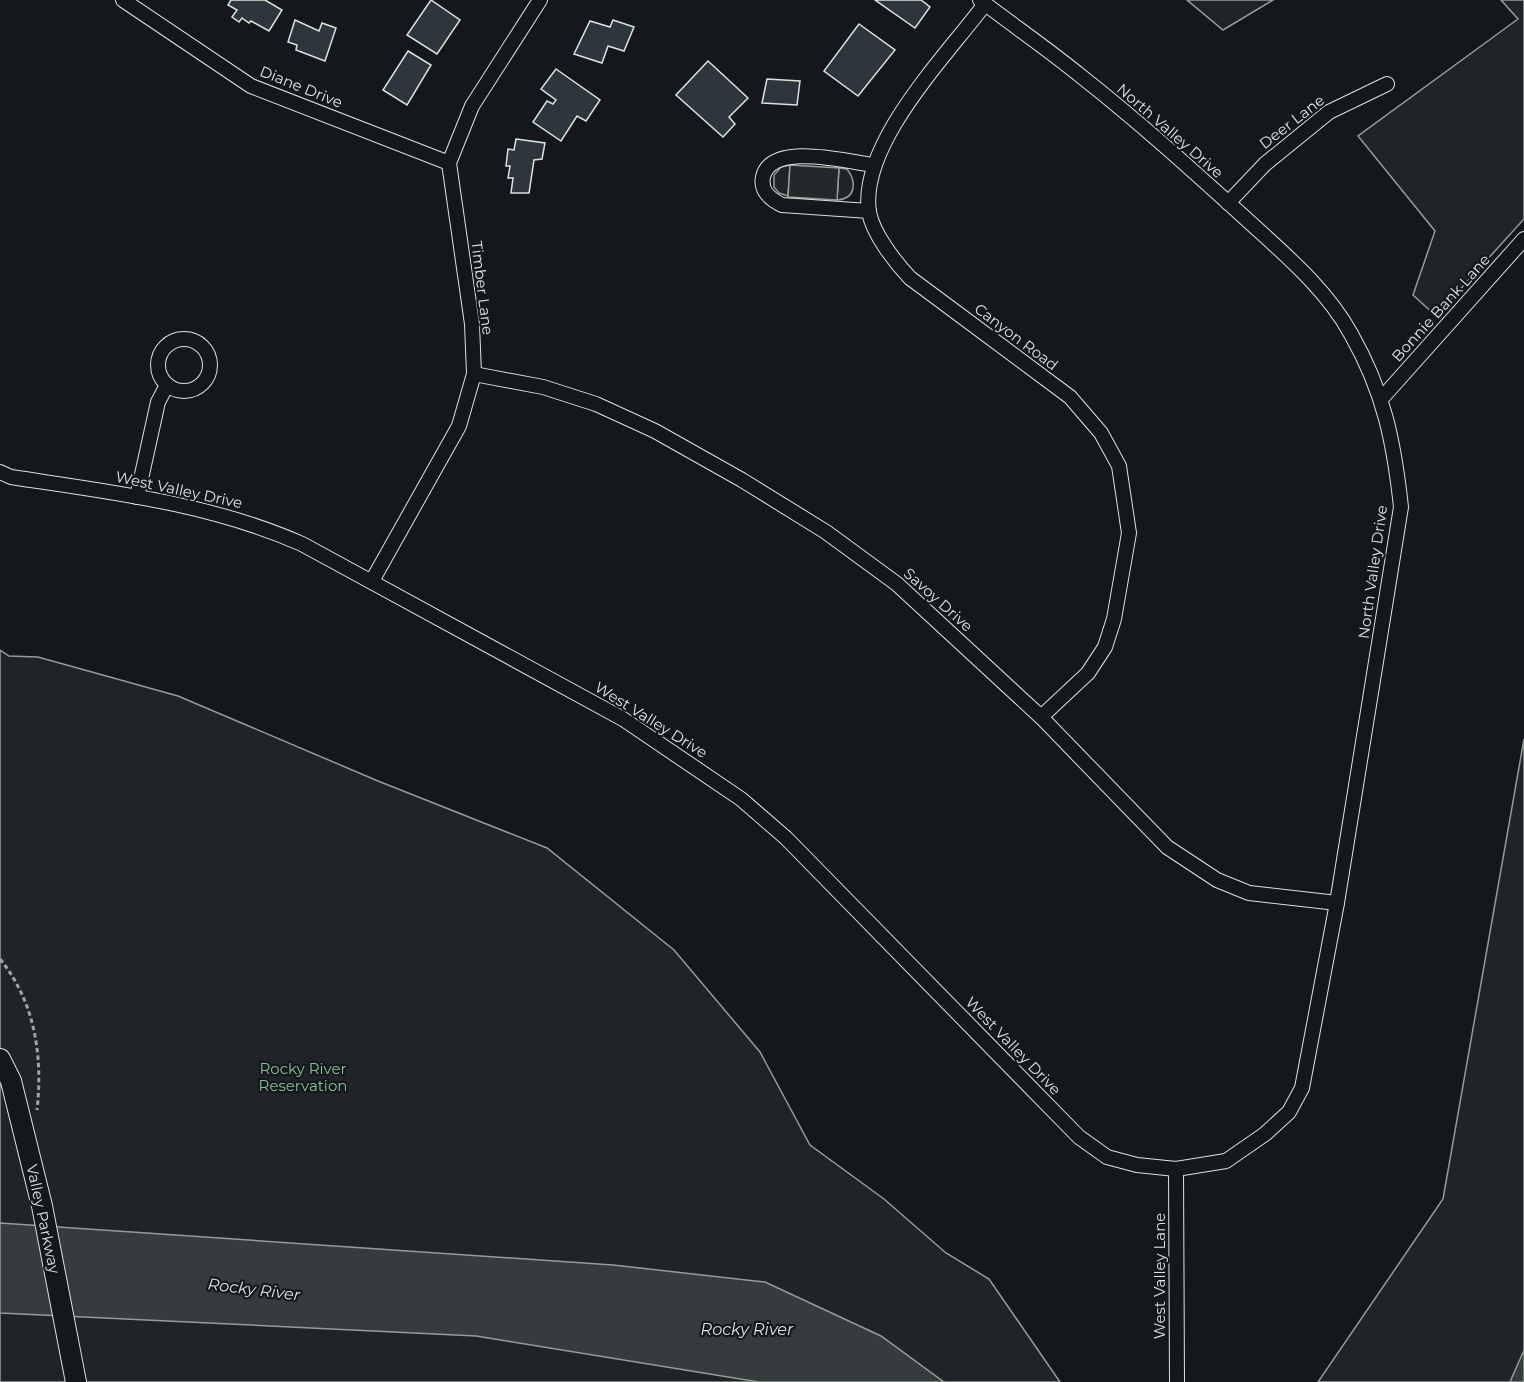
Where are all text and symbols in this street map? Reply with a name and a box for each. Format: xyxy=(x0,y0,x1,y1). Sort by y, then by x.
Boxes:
street label: Diane Drive xyxy=(257,61,345,112)
street label: North Valley Drive xyxy=(1113,79,1227,182)
street label: Deer Lane xyxy=(1255,90,1328,153)
street label: Timber Lane xyxy=(467,240,498,336)
street label: Bonnie Bank Lane xyxy=(1387,250,1494,365)
street label: Canyon Road xyxy=(971,299,1062,374)
street label: West Valley Drive xyxy=(114,467,244,512)
street label: North Valley Drive xyxy=(1354,504,1391,640)
street label: Savoy Drive xyxy=(900,564,977,636)
street label: West Valley Drive xyxy=(591,677,711,762)
street label: West Valley Drive xyxy=(962,993,1065,1099)
park label: Rocky River Reservation xyxy=(259,1059,347,1095)
street label: Valley Parkway xyxy=(23,1163,65,1276)
street label: West Valley Lane xyxy=(1150,1213,1169,1339)
water label: Rocky River xyxy=(207,1274,302,1305)
water label: Rocky River xyxy=(701,1320,794,1339)

